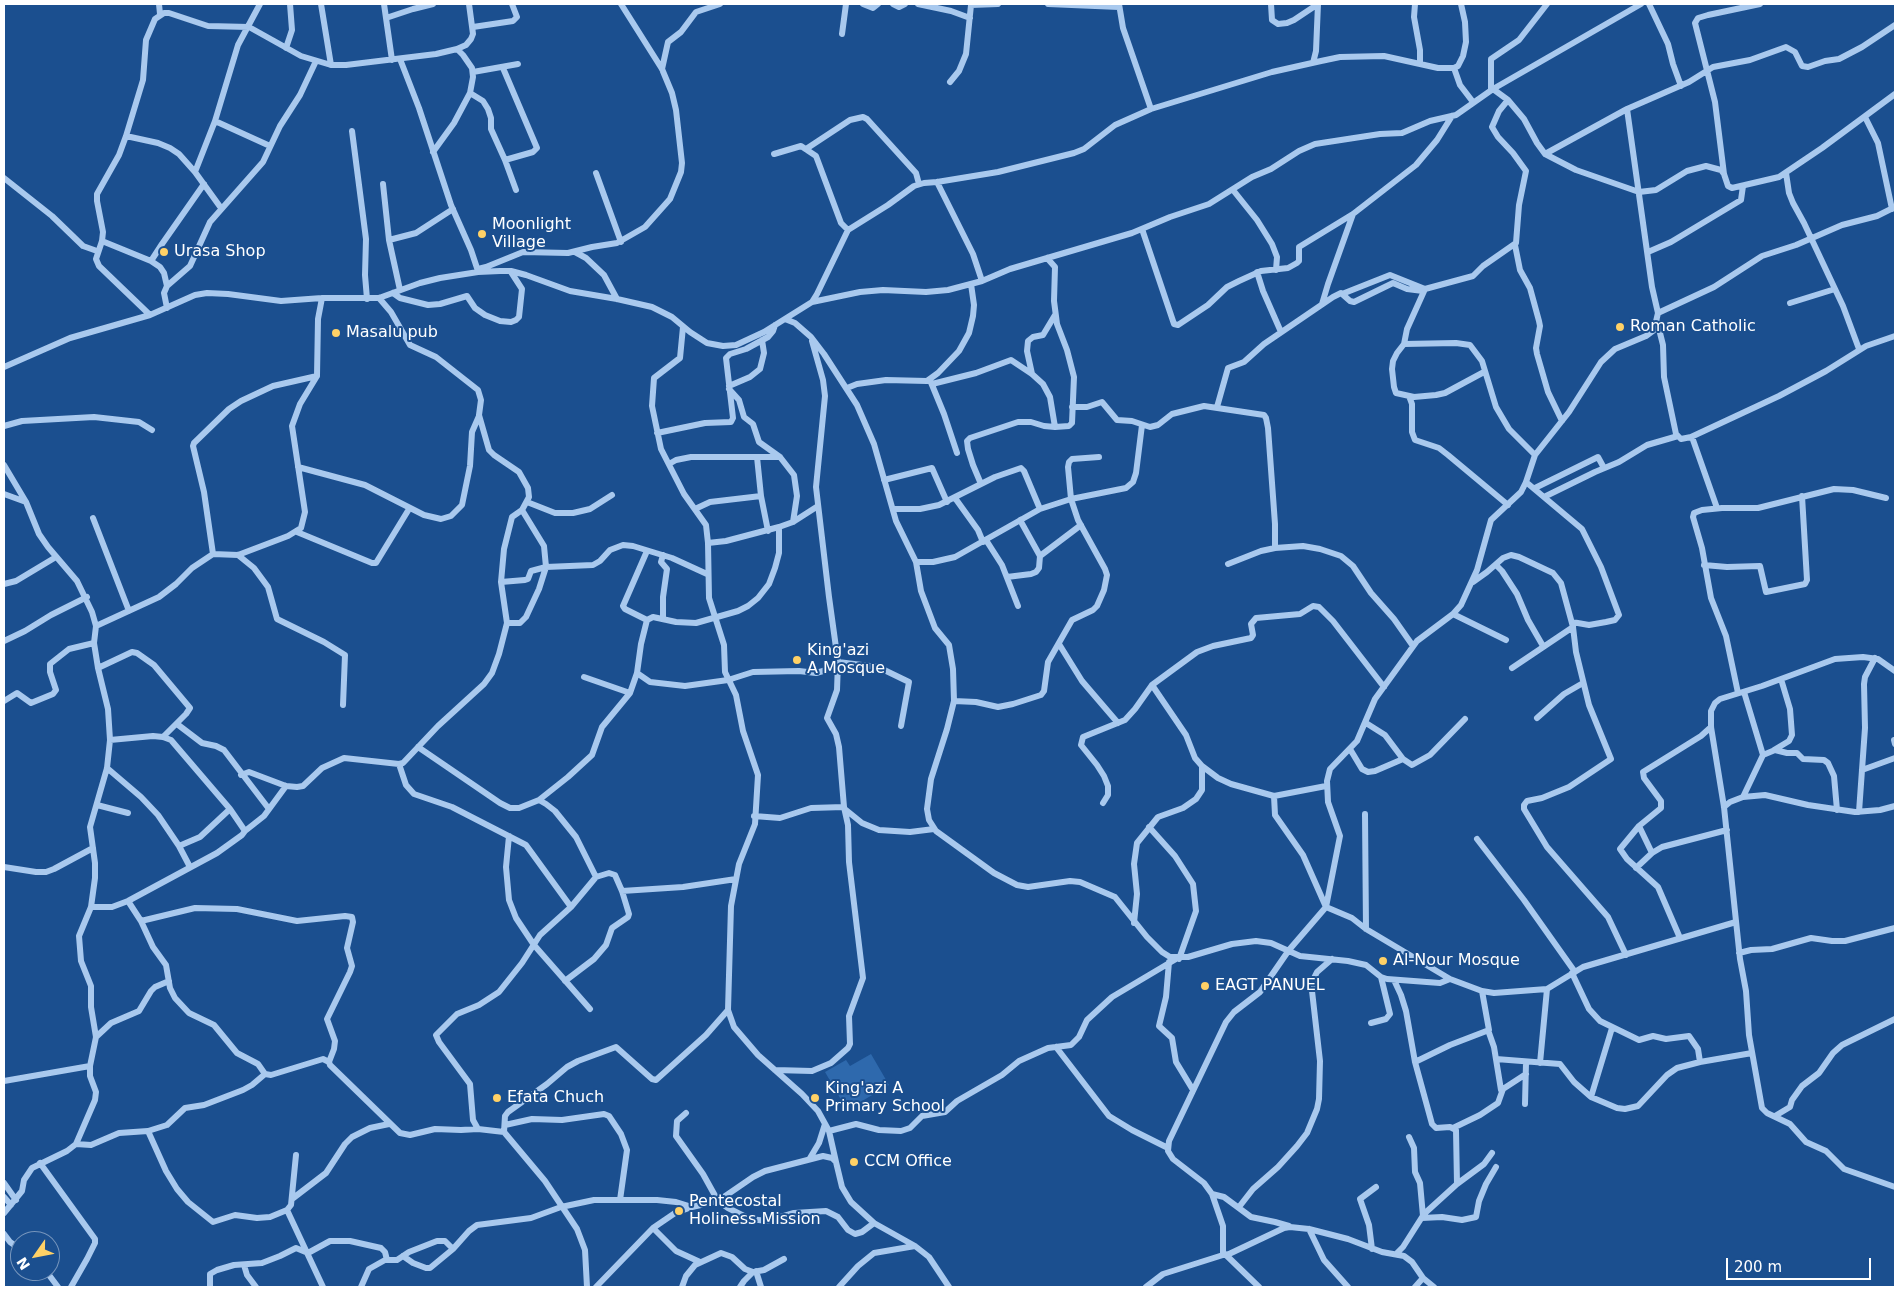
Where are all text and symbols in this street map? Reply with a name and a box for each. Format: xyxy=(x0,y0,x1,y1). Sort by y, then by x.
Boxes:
place label: Moonlight Village xyxy=(492,215,571,253)
marker: Moonlight Village xyxy=(476,228,488,240)
place label: Urasa Shop xyxy=(174,242,266,262)
marker: Urasa Shop xyxy=(158,246,170,258)
place label: Roman Catholic xyxy=(1630,317,1756,337)
marker: Roman Catholic xyxy=(1614,321,1626,333)
place label: Masalu pub xyxy=(346,323,438,343)
marker: Masalu pub xyxy=(330,327,342,339)
place label: King'azi A Mosque xyxy=(807,641,885,679)
marker: King'azi A Mosque xyxy=(791,654,803,666)
place label: Al-Nour Mosque xyxy=(1393,951,1520,971)
marker: Al-Nour Mosque xyxy=(1377,955,1389,967)
place label: EAGT PANUEL xyxy=(1215,976,1325,996)
marker: EAGT PANUEL xyxy=(1199,980,1211,992)
place label: King'azi A Primary School xyxy=(825,1079,945,1117)
place label: Efata Chuch xyxy=(507,1088,604,1108)
marker: Efata Chuch xyxy=(491,1092,503,1104)
marker: King'azi A Primary School xyxy=(809,1092,821,1104)
place label: CCM Office xyxy=(864,1152,952,1172)
marker: CCM Office xyxy=(848,1156,860,1168)
place label: Pentecostal Holiness Mission xyxy=(689,1192,821,1230)
marker: Pentecostal Holiness Mission xyxy=(673,1205,685,1217)
north arrow xyxy=(10,1231,60,1281)
scale bar xyxy=(1729,1248,1874,1280)
text: N xyxy=(13,1254,33,1273)
text: 200 m xyxy=(1734,1258,1782,1276)

